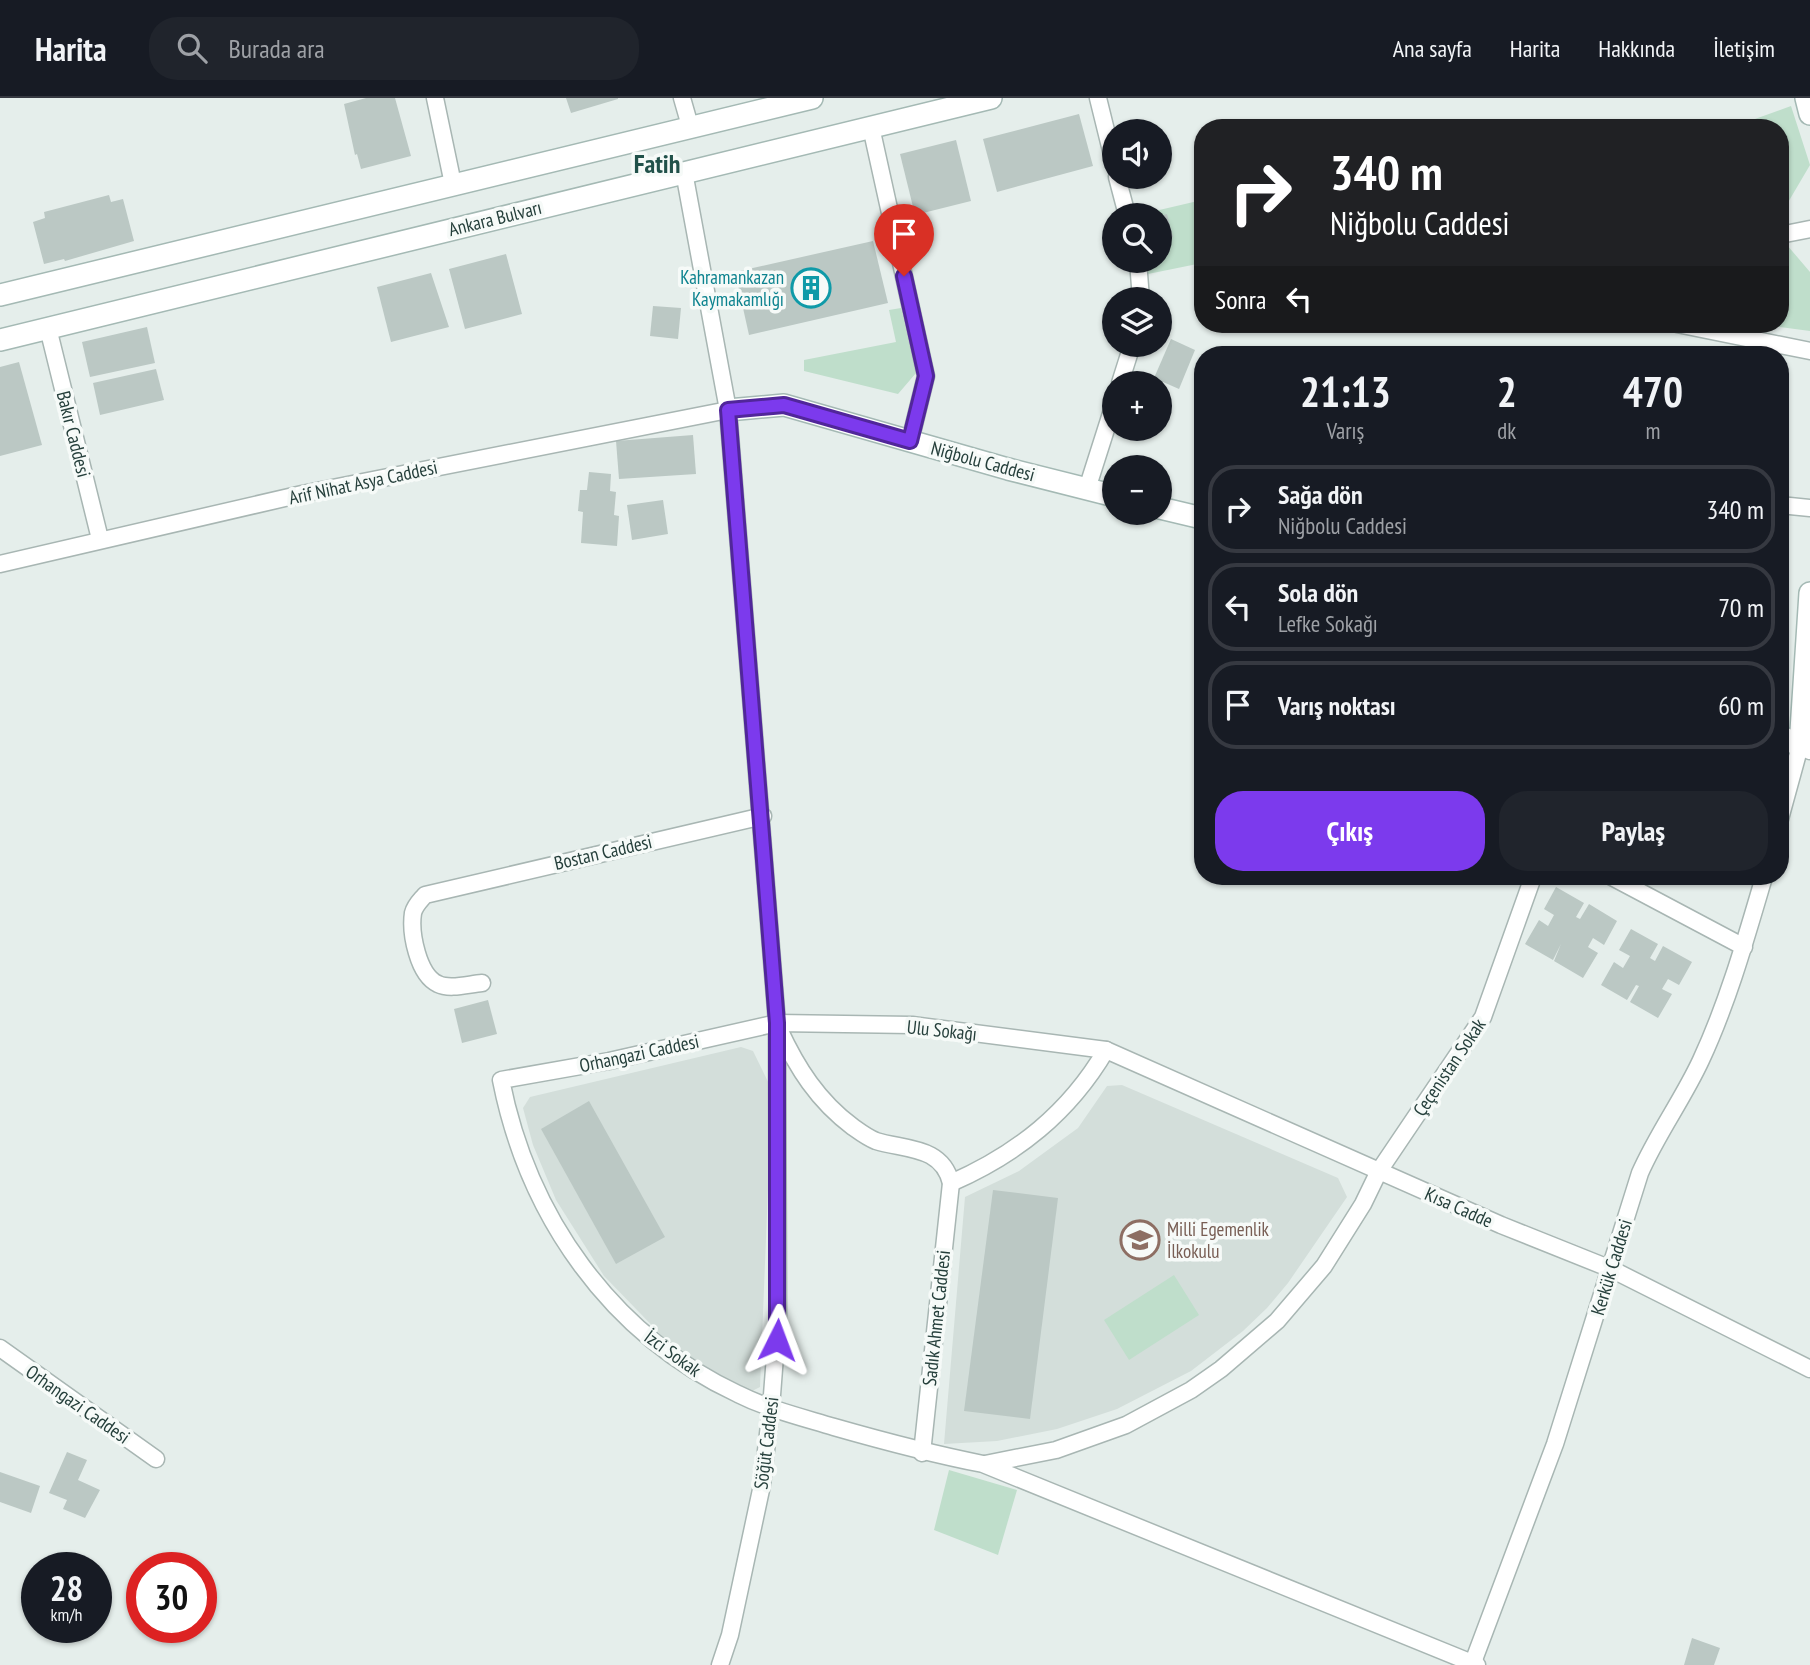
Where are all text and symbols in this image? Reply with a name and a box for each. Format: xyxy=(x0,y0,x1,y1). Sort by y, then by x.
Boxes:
search box xyxy=(149,17,639,80)
text: Harita xyxy=(35,27,107,70)
icon: search xyxy=(173,29,211,67)
text: Burada ara xyxy=(229,32,325,65)
text: Ana sayfa xyxy=(1393,33,1472,64)
text: Harita xyxy=(1510,33,1560,64)
text: Hakkında xyxy=(1598,33,1675,64)
text: İletişim xyxy=(1713,33,1775,64)
map controls xyxy=(1102,119,1172,525)
button: sound xyxy=(1102,119,1172,189)
text: 340 m xyxy=(1330,140,1443,204)
district label: Fatih xyxy=(634,147,680,180)
icon: right xyxy=(1215,147,1306,238)
street label: Ankara Bulvarı xyxy=(446,195,544,241)
text: Niğbolu Caddesi xyxy=(1330,202,1510,244)
button: search xyxy=(1102,203,1172,273)
pin xyxy=(874,204,934,276)
icon: arrive xyxy=(885,215,923,253)
place label: Kahramankazan Kaymakamlığı xyxy=(680,265,784,311)
building icon: Kahramankazan Kaymakamlığı xyxy=(790,267,832,309)
icon: left xyxy=(1280,280,1318,318)
text: Sonra xyxy=(1215,283,1266,316)
button: layers xyxy=(1102,287,1172,357)
text: 21:13 xyxy=(1300,364,1391,419)
text: 2 xyxy=(1497,364,1517,419)
text: 470 xyxy=(1623,364,1683,419)
button: + xyxy=(1102,371,1172,441)
street label: Bakır Caddesi xyxy=(52,388,96,480)
text: Varış xyxy=(1326,416,1364,445)
text: dk xyxy=(1497,416,1516,445)
text: m xyxy=(1645,416,1660,445)
street label: Niğbolu Caddesi xyxy=(928,436,1038,486)
street label: Arif Nihat Asya Caddesi xyxy=(286,455,440,509)
button: − xyxy=(1102,455,1172,525)
text: Sağa dön xyxy=(1278,478,1363,511)
icon: right xyxy=(1219,490,1257,528)
text: 340 m xyxy=(1706,493,1764,526)
text: Niğbolu Caddesi xyxy=(1278,511,1407,540)
text: Sola dön xyxy=(1278,576,1358,609)
icon: left xyxy=(1219,588,1257,626)
text: 70 m xyxy=(1718,591,1764,624)
text: Lefke Sokağı xyxy=(1278,609,1378,638)
icon: arrive xyxy=(1219,686,1257,724)
text: Varış noktası xyxy=(1278,689,1396,722)
text: 60 m xyxy=(1718,689,1764,722)
button: Çıkış xyxy=(1215,791,1485,871)
button: Paylaş xyxy=(1499,791,1768,871)
street label: Bostan Caddesi xyxy=(552,829,654,875)
street label: Çeçenistan Sokak xyxy=(1407,1013,1491,1121)
street label: Ulu Sokağı xyxy=(906,1014,978,1046)
street label: Orhangazi Caddesi xyxy=(577,1029,701,1077)
street label: Kısa Cadde xyxy=(1421,1181,1497,1233)
street label: Kerkük Caddesi xyxy=(1585,1216,1637,1318)
place label: Milli Egemenlik İlkokulu xyxy=(1167,1217,1270,1263)
school or university icon: Milli Egemenlik İlkokulu xyxy=(1119,1219,1161,1261)
street label: Sadık Ahmet Caddesi xyxy=(917,1249,955,1387)
position arrow xyxy=(740,1303,814,1377)
street label: İzci Sokak xyxy=(640,1324,707,1382)
street label: Orhangazi Caddesi xyxy=(21,1359,135,1449)
street label: Söğüt Caddesi xyxy=(748,1395,784,1491)
speed limit sign: 30 xyxy=(126,1552,217,1643)
text: 28 xyxy=(50,1565,83,1611)
text: km/h xyxy=(51,1603,82,1626)

